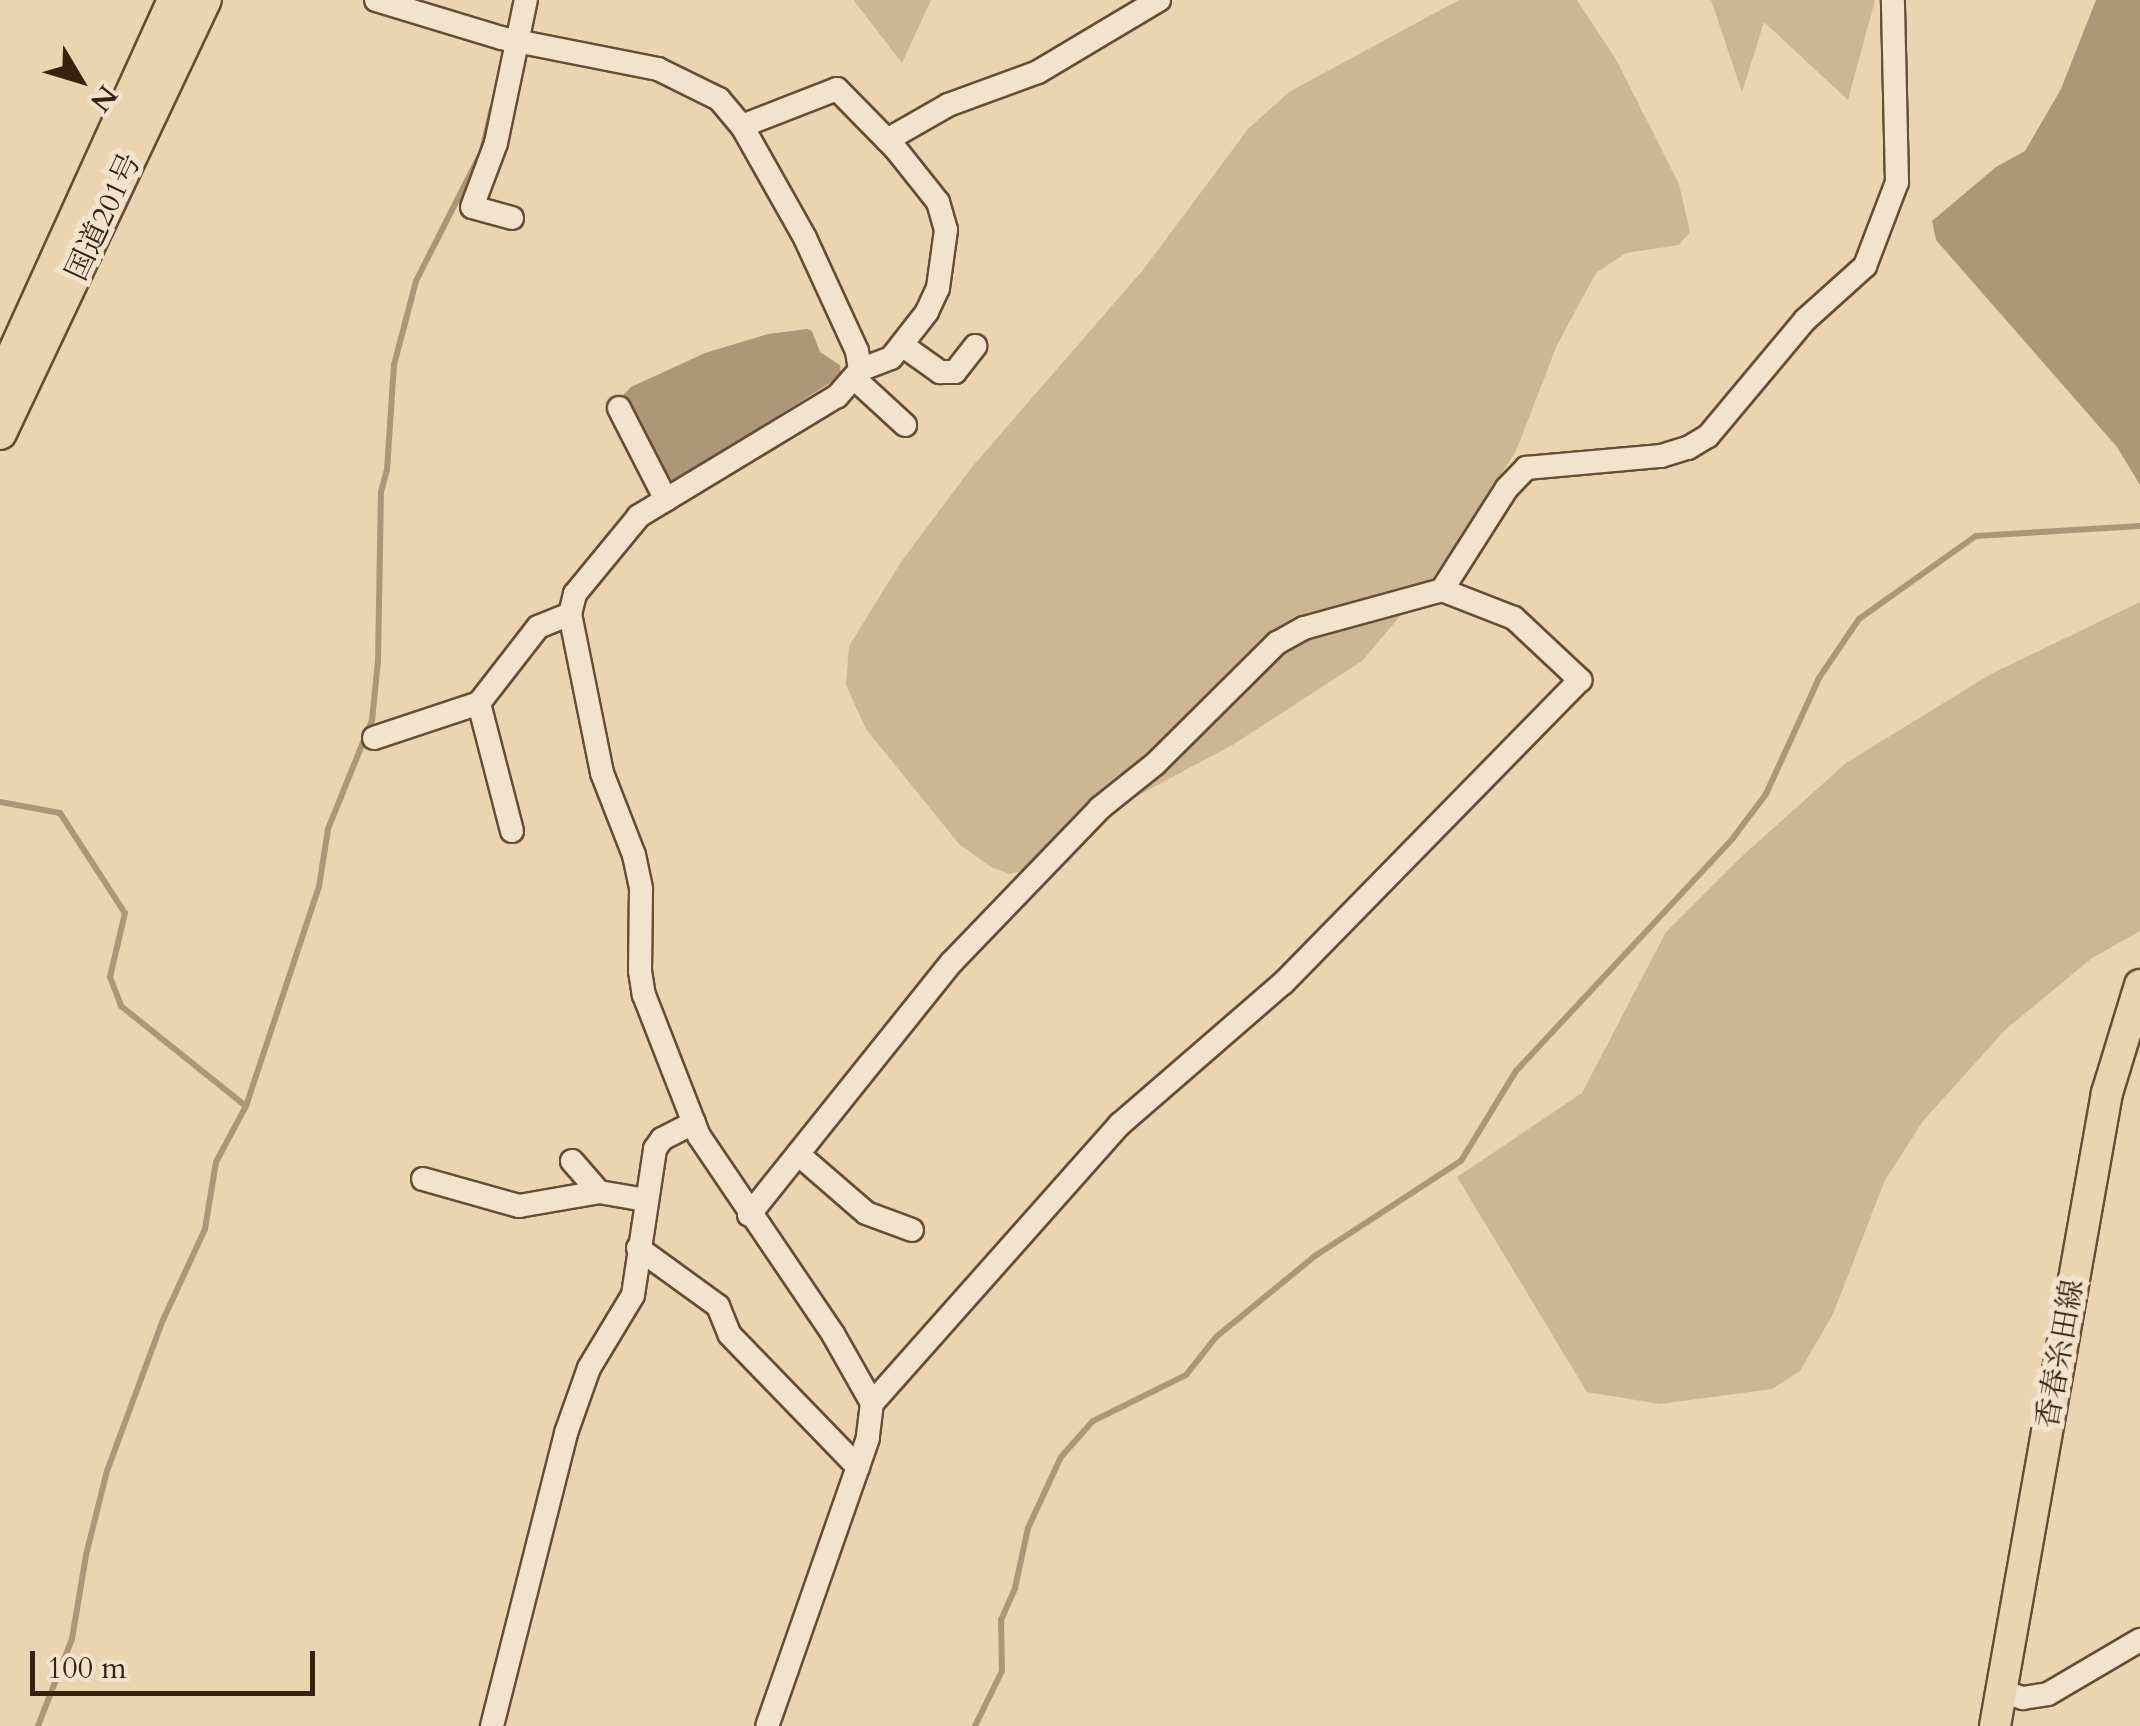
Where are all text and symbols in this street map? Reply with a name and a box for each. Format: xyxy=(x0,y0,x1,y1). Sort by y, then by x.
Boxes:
north arrow xyxy=(30,30,130,130)
text: N xyxy=(81,77,126,120)
street label: 国道201号 xyxy=(59,148,149,286)
street label: 香春糸田線 xyxy=(2030,1277,2092,1431)
scale bar xyxy=(35,1631,320,1693)
text: 100 m xyxy=(47,1648,127,1689)

